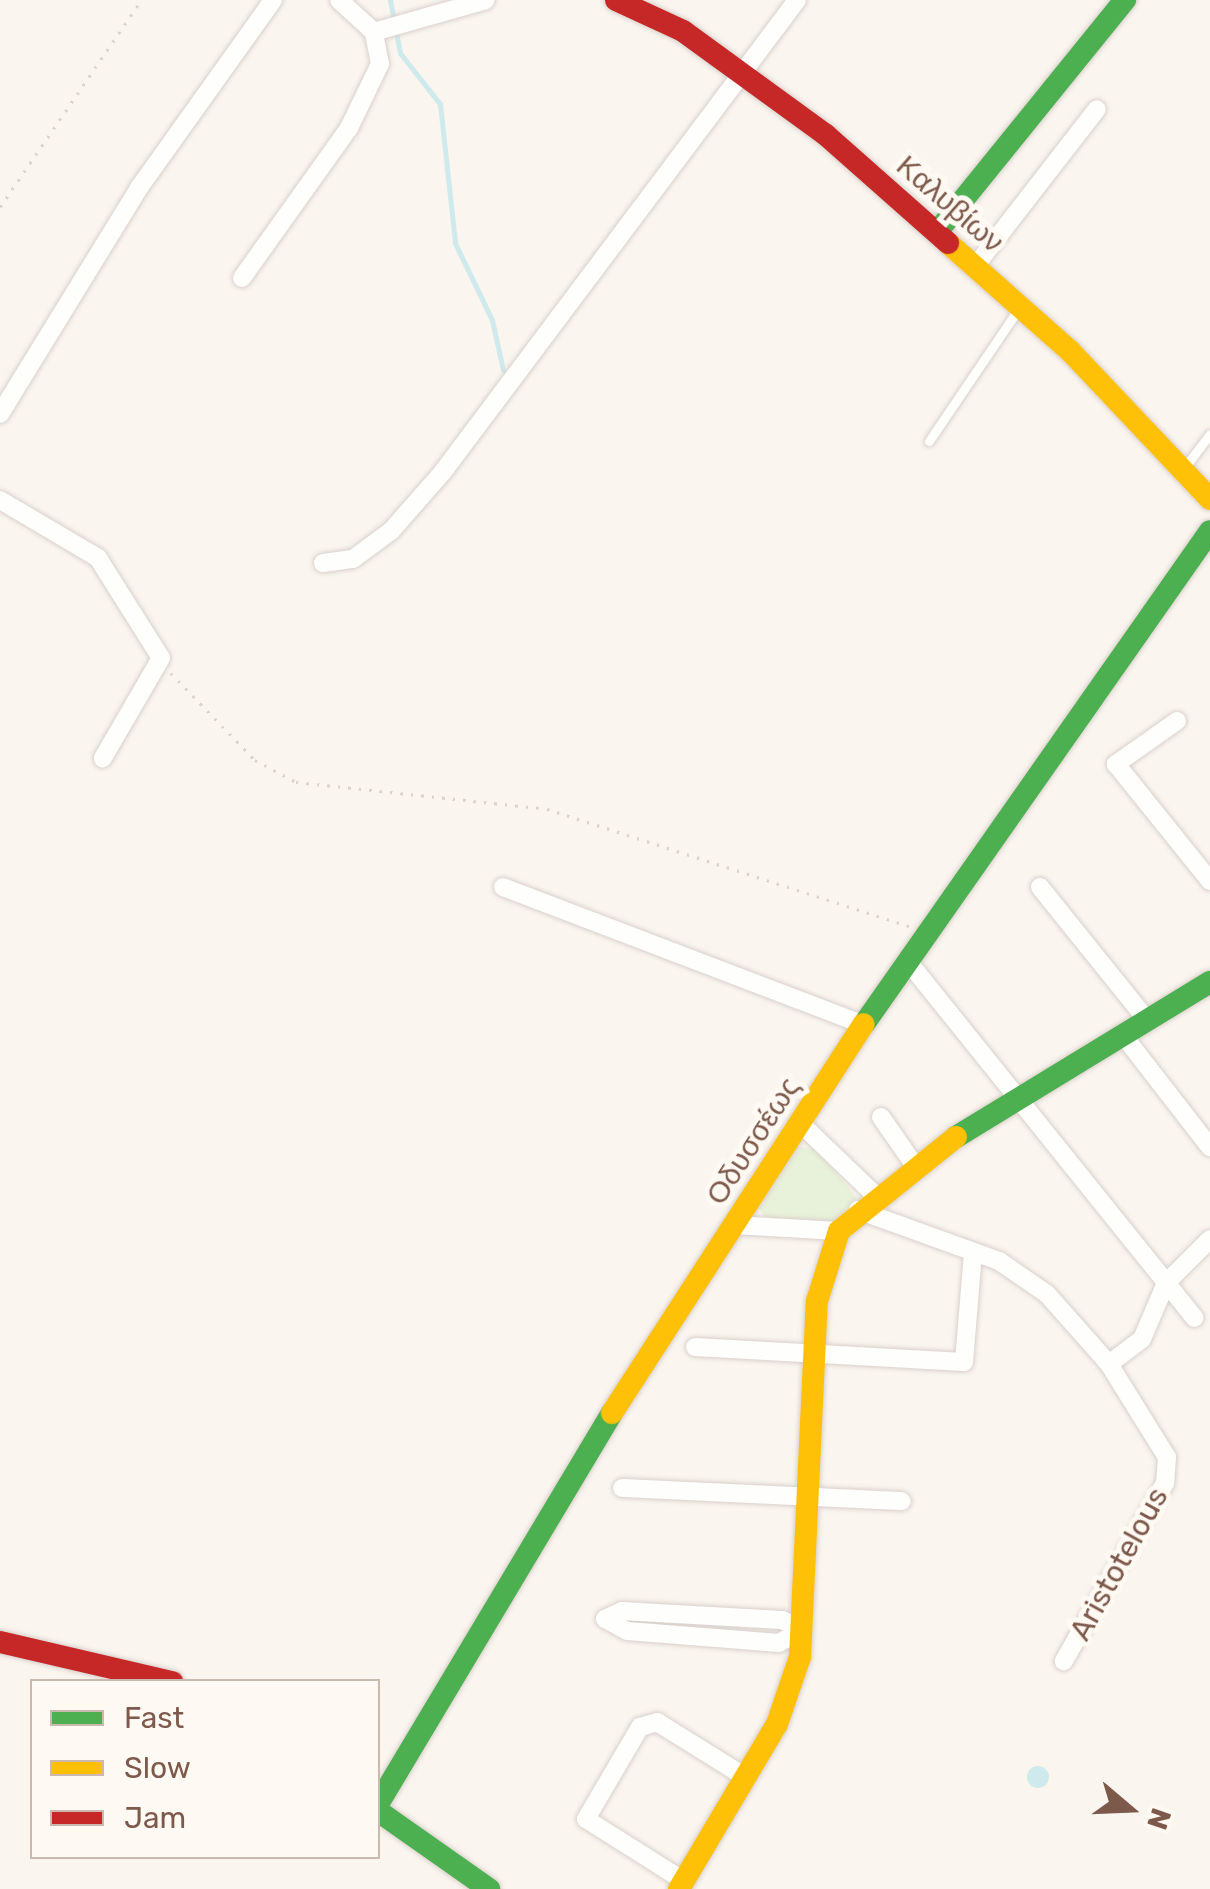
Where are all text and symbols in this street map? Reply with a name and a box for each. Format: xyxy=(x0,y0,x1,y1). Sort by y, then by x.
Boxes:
street label: Καλυβίων xyxy=(889,148,1011,260)
street label: Οδυσσέως xyxy=(698,1071,808,1211)
street label: Aristotelous xyxy=(1062,1481,1176,1647)
legend xyxy=(30,1679,380,1859)
text: Fast xyxy=(124,1700,184,1736)
text: Slow xyxy=(124,1750,191,1786)
north arrow xyxy=(1080,1759,1180,1859)
text: Jam xyxy=(124,1800,186,1836)
text: N xyxy=(1140,1804,1178,1834)

